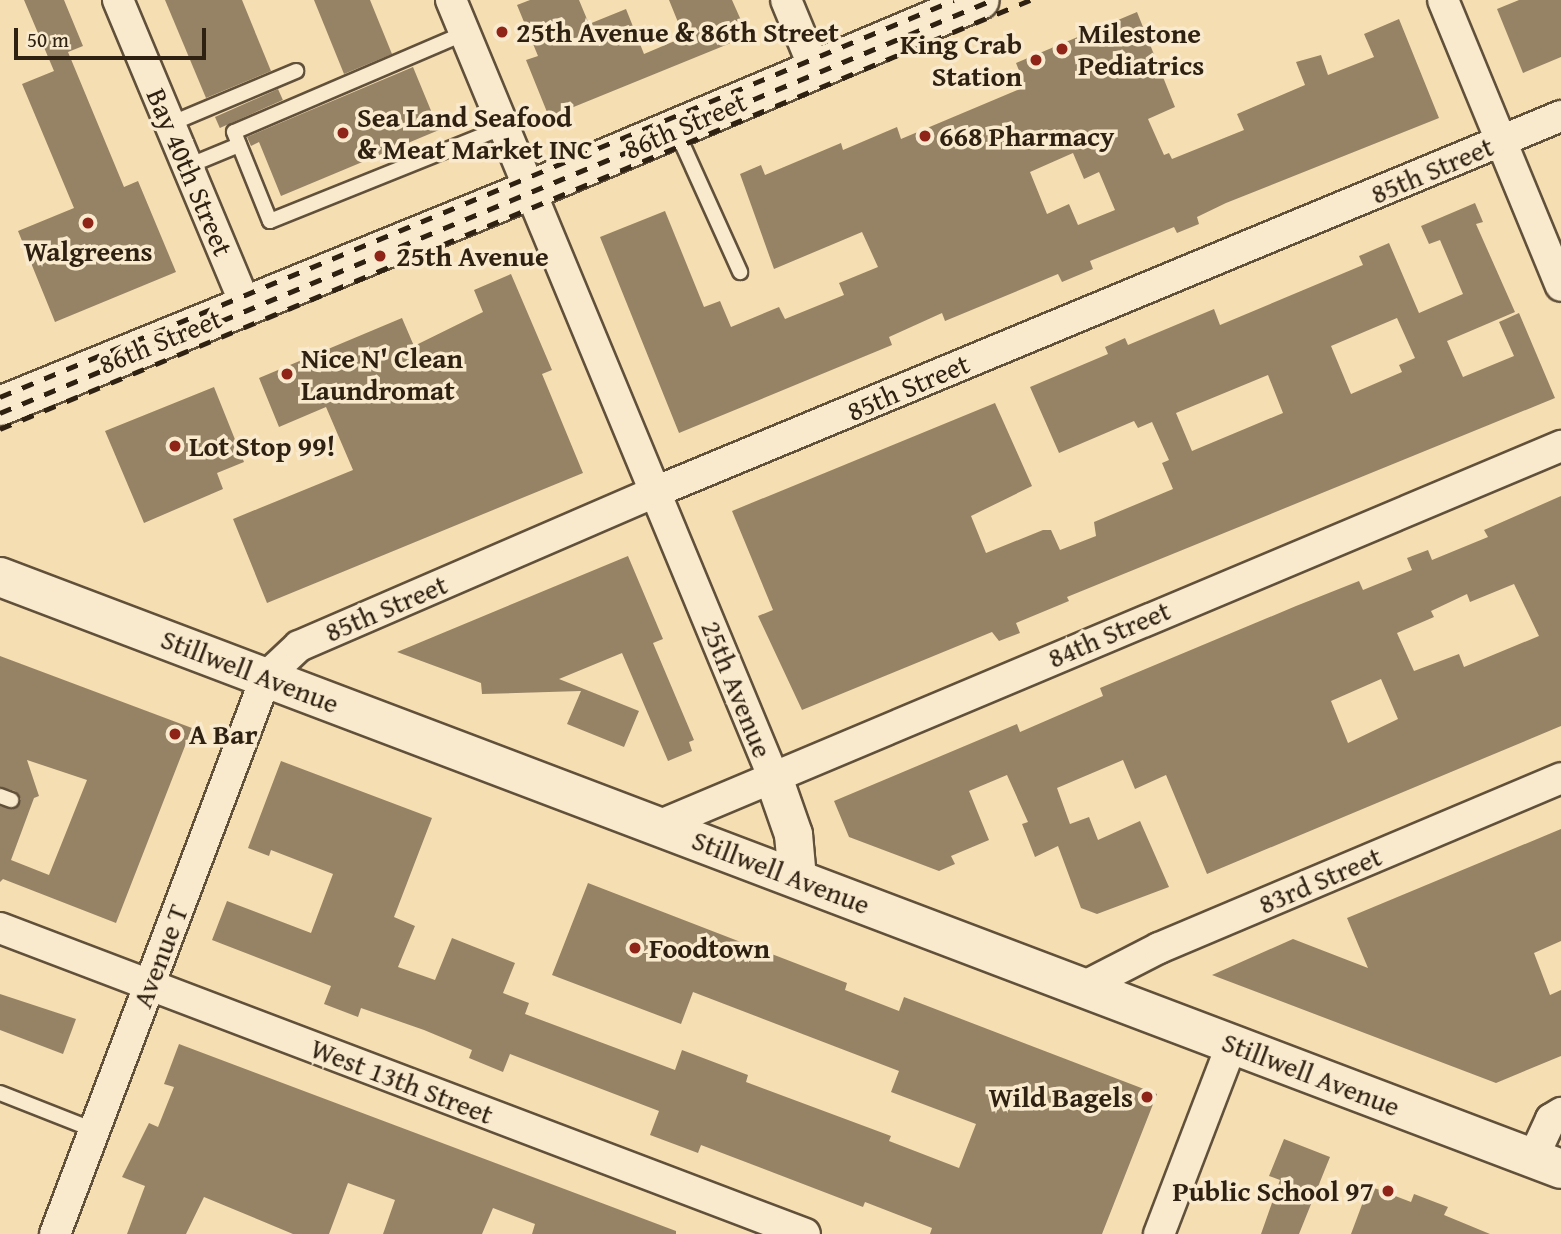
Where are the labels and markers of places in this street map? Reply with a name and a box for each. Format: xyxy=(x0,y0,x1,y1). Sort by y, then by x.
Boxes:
place label: 25th Avenue & 86th Street xyxy=(516,15,839,49)
place label: Milestone Pediatrics xyxy=(1078,16,1204,82)
marker: 25th Avenue & 86th Street xyxy=(494,24,510,40)
place label: King Crab Station xyxy=(900,27,1022,93)
marker: Milestone Pediatrics xyxy=(1052,39,1072,59)
marker: King Crab Station xyxy=(1028,52,1044,68)
place label: Sea Land Seafood & Meat Market INC xyxy=(357,100,593,166)
place label: 668 Pharmacy xyxy=(939,119,1114,153)
marker: Sea Land Seafood & Meat Market INC xyxy=(335,125,351,141)
marker: 668 Pharmacy xyxy=(917,128,933,144)
marker: Walgreens xyxy=(80,215,96,231)
place label: Walgreens xyxy=(23,234,153,268)
place label: 25th Avenue xyxy=(396,239,549,273)
marker: 25th Avenue xyxy=(370,246,390,266)
place label: Nice N' Clean Laundromat xyxy=(301,341,463,407)
marker: Nice N' Clean Laundromat xyxy=(279,366,295,382)
place label: Lot Stop 99! xyxy=(189,429,336,463)
marker: Lot Stop 99! xyxy=(167,438,183,454)
place label: A Bar xyxy=(189,717,258,751)
marker: A Bar xyxy=(167,726,183,742)
place label: Foodtown xyxy=(649,931,770,965)
marker: Foodtown xyxy=(627,940,643,956)
place label: Wild Bagels xyxy=(989,1080,1133,1114)
marker: Wild Bagels xyxy=(1139,1089,1155,1105)
place label: Public School 97 xyxy=(1172,1174,1374,1208)
marker: Public School 97 xyxy=(1380,1183,1396,1199)

